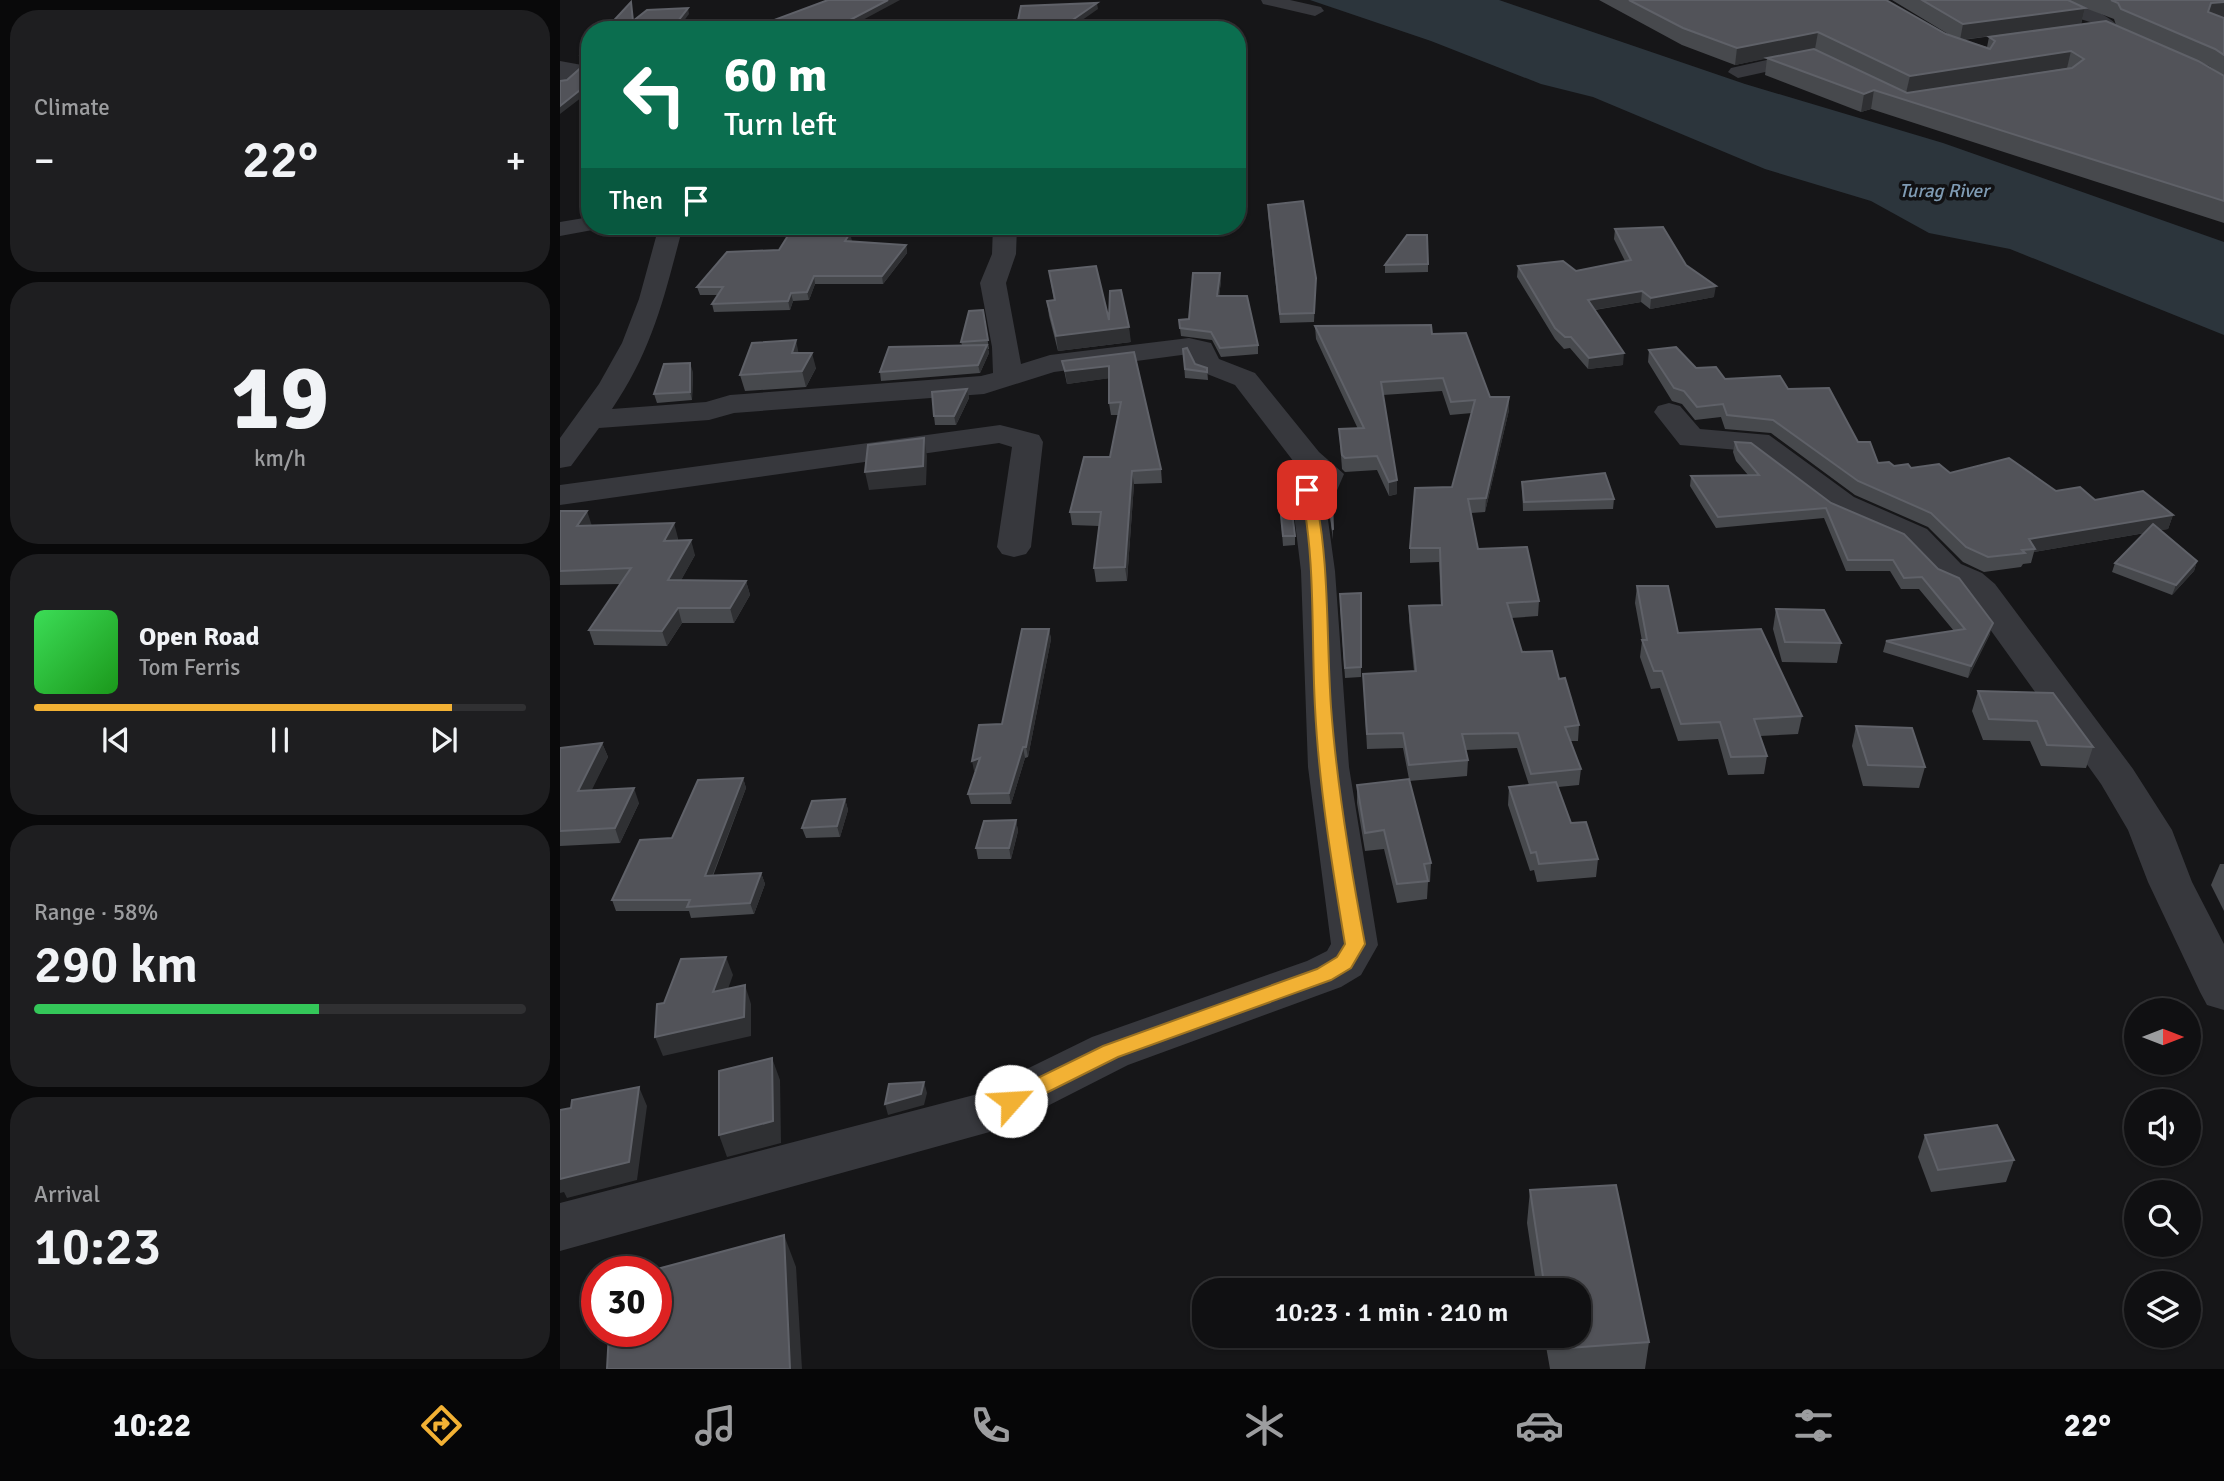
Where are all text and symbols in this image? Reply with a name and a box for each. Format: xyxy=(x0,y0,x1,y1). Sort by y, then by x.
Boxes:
text: 60 m xyxy=(724,45,827,105)
icon: left xyxy=(609,49,700,140)
text: Climate xyxy=(34,93,110,122)
text: Turn left xyxy=(724,105,837,144)
text: 22° xyxy=(242,128,318,192)
text: − xyxy=(34,137,55,184)
text: + xyxy=(505,137,526,184)
water label: Turag River xyxy=(1899,179,1992,203)
icon: arrive xyxy=(677,182,715,220)
text: Then xyxy=(609,185,663,217)
text: 19 xyxy=(231,342,329,455)
text: km/h xyxy=(254,444,306,473)
pin xyxy=(1277,460,1337,520)
icon: arrive xyxy=(1288,471,1326,509)
text: Open Road xyxy=(139,621,260,653)
text: Tom Ferris xyxy=(139,653,240,682)
icon: previous xyxy=(97,721,135,759)
icon: pause xyxy=(261,721,299,759)
icon: next xyxy=(425,721,463,759)
text: Range · 58% xyxy=(34,898,158,927)
text: 290 km xyxy=(34,933,198,997)
north arrow xyxy=(2124,998,2202,1074)
map controls xyxy=(2124,998,2201,1348)
position arrow xyxy=(974,1064,1048,1138)
button: sound xyxy=(2124,1089,2201,1166)
text: Arrival xyxy=(34,1180,100,1209)
button: search xyxy=(2124,1180,2201,1257)
text: 10:23 xyxy=(34,1215,161,1279)
speed limit sign: 30 xyxy=(581,1256,672,1347)
button: layers xyxy=(2124,1271,2201,1348)
text: 10:23 · 1 min · 210 m xyxy=(1275,1297,1508,1329)
icon: directions xyxy=(417,1401,466,1450)
icon: music xyxy=(691,1401,740,1450)
icon: phone xyxy=(966,1401,1015,1450)
icon: climate xyxy=(1240,1401,1289,1450)
icon: car xyxy=(1515,1401,1564,1450)
icon: filters xyxy=(1789,1401,1838,1450)
text: 10:22 xyxy=(113,1406,191,1445)
text: 22° xyxy=(2064,1406,2111,1445)

